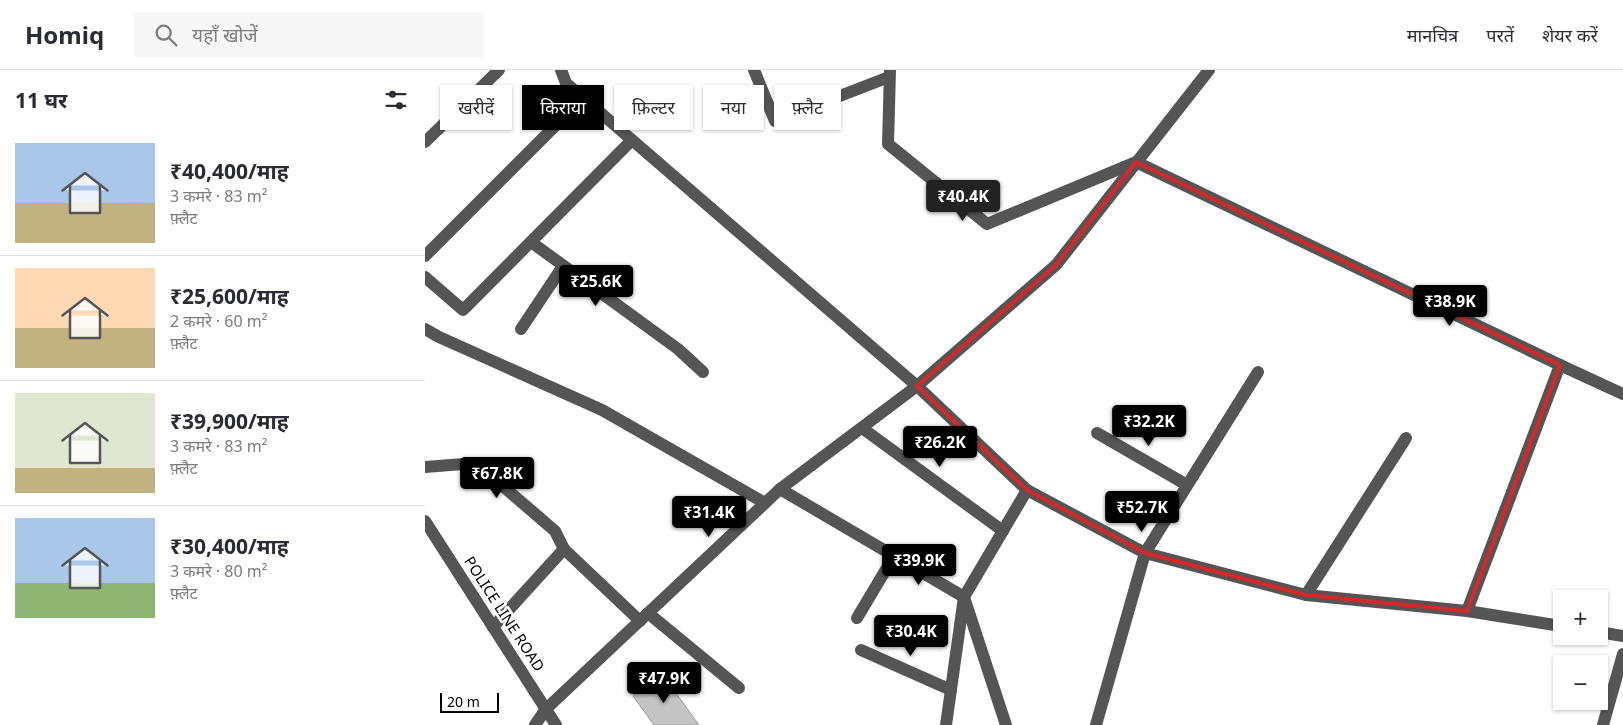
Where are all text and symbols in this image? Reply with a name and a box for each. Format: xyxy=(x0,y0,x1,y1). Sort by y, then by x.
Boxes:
search box xyxy=(134,12,484,57)
text: Homiq xyxy=(25,18,104,51)
icon: search xyxy=(152,21,180,49)
text: यहाँ खोजें xyxy=(192,22,258,48)
text: मानचित्र xyxy=(1407,23,1458,47)
text: परतें xyxy=(1486,23,1514,47)
text: शेयर करें xyxy=(1542,23,1598,47)
chip: खरीदें xyxy=(440,85,512,130)
chip: किराया xyxy=(522,85,604,130)
chip: फ़िल्टर xyxy=(614,85,693,130)
chip: नया xyxy=(703,85,764,130)
chip: फ़्लैट xyxy=(774,85,841,130)
text: 11 घर xyxy=(15,86,67,114)
icon: filters xyxy=(382,86,410,114)
text: ₹40,400/माह xyxy=(170,157,289,185)
icon: home xyxy=(55,163,115,223)
pin: ₹40.4K xyxy=(922,180,1004,222)
text: 3 कमरे · 83 m² xyxy=(170,185,267,207)
text: ₹40.4K xyxy=(937,185,989,207)
text: फ़्लैट xyxy=(170,207,198,229)
pin: ₹25.6K xyxy=(555,264,637,307)
text: ₹25.6K xyxy=(570,270,622,292)
text: ₹25,600/माह xyxy=(170,282,289,310)
pin: ₹38.9K xyxy=(1409,284,1491,327)
icon: home xyxy=(55,288,115,348)
text: ₹38.9K xyxy=(1424,290,1476,312)
text: 2 कमरे · 60 m² xyxy=(170,310,267,332)
text: फ़्लैट xyxy=(170,332,198,354)
pin: ₹32.2K xyxy=(1108,404,1190,447)
text: ₹39,900/माह xyxy=(170,407,289,435)
text: ₹32.2K xyxy=(1123,410,1175,432)
icon: home xyxy=(55,413,115,473)
pin: ₹26.2K xyxy=(899,426,981,468)
text: ₹26.2K xyxy=(914,431,966,453)
text: 3 कमरे · 83 m² xyxy=(170,435,267,457)
pin: ₹67.8K xyxy=(456,456,538,499)
text: फ़्लैट xyxy=(170,457,198,479)
text: ₹67.8K xyxy=(471,462,523,484)
pin: ₹52.7K xyxy=(1101,490,1183,533)
pin: ₹31.4K xyxy=(668,496,750,538)
text: ₹52.7K xyxy=(1116,496,1168,518)
text: ₹31.4K xyxy=(683,501,735,523)
text: ₹30,400/माह xyxy=(170,532,289,560)
icon: home xyxy=(55,538,115,598)
pin: ₹39.9K xyxy=(878,544,960,586)
text: ₹39.9K xyxy=(893,549,945,571)
street label: POLICE LINE ROAD xyxy=(460,552,550,675)
text: 3 कमरे · 80 m² xyxy=(170,560,267,582)
text: फ़्लैट xyxy=(170,582,198,604)
map controls xyxy=(1553,590,1608,710)
button: + xyxy=(1553,590,1608,645)
pin: ₹30.4K xyxy=(870,614,952,657)
text: ₹30.4K xyxy=(885,620,937,642)
button: − xyxy=(1553,655,1608,710)
pin: ₹47.9K xyxy=(623,662,705,704)
text: ₹47.9K xyxy=(638,667,690,689)
scale bar xyxy=(440,690,499,713)
text: 20 m xyxy=(447,692,480,711)

